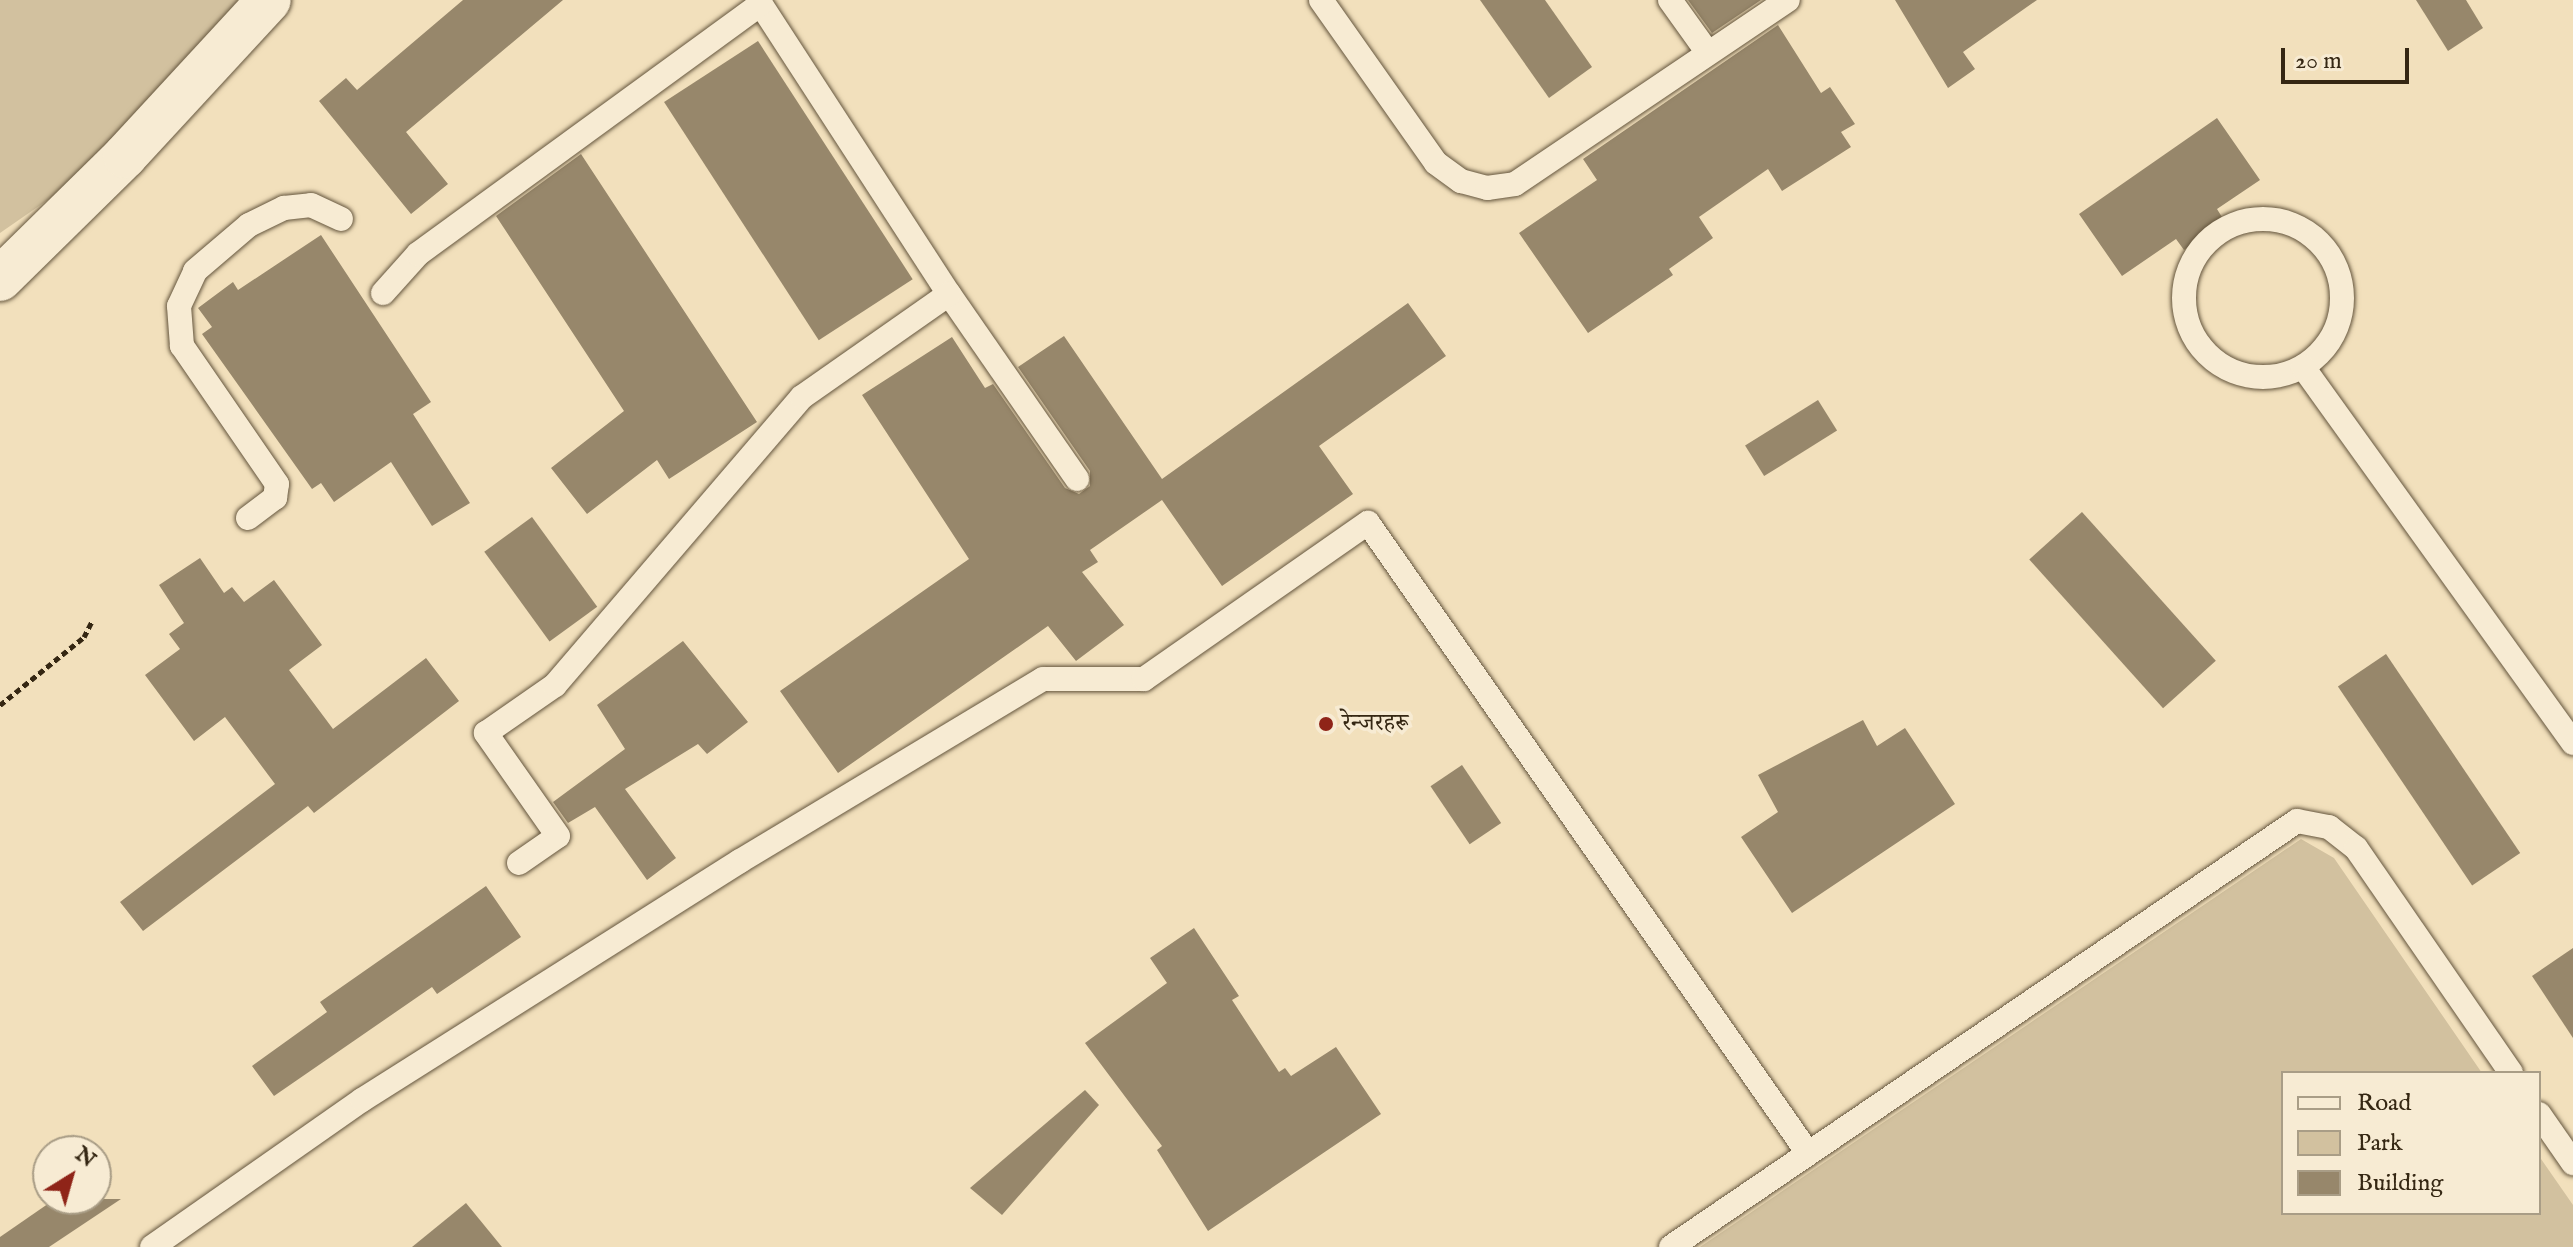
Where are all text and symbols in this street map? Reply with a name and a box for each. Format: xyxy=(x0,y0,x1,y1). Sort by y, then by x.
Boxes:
scale bar xyxy=(2285,32,2413,82)
text: 20 m xyxy=(2295,46,2342,77)
place label: रेन्जरहरू xyxy=(1342,710,1408,738)
marker: रेन्जरहरू xyxy=(1317,715,1335,733)
legend xyxy=(2281,1071,2541,1215)
text: Road xyxy=(2357,1088,2411,1119)
text: Park xyxy=(2357,1128,2403,1159)
north arrow xyxy=(32,1135,112,1215)
text: N xyxy=(69,1141,101,1174)
text: Building xyxy=(2357,1168,2443,1199)

